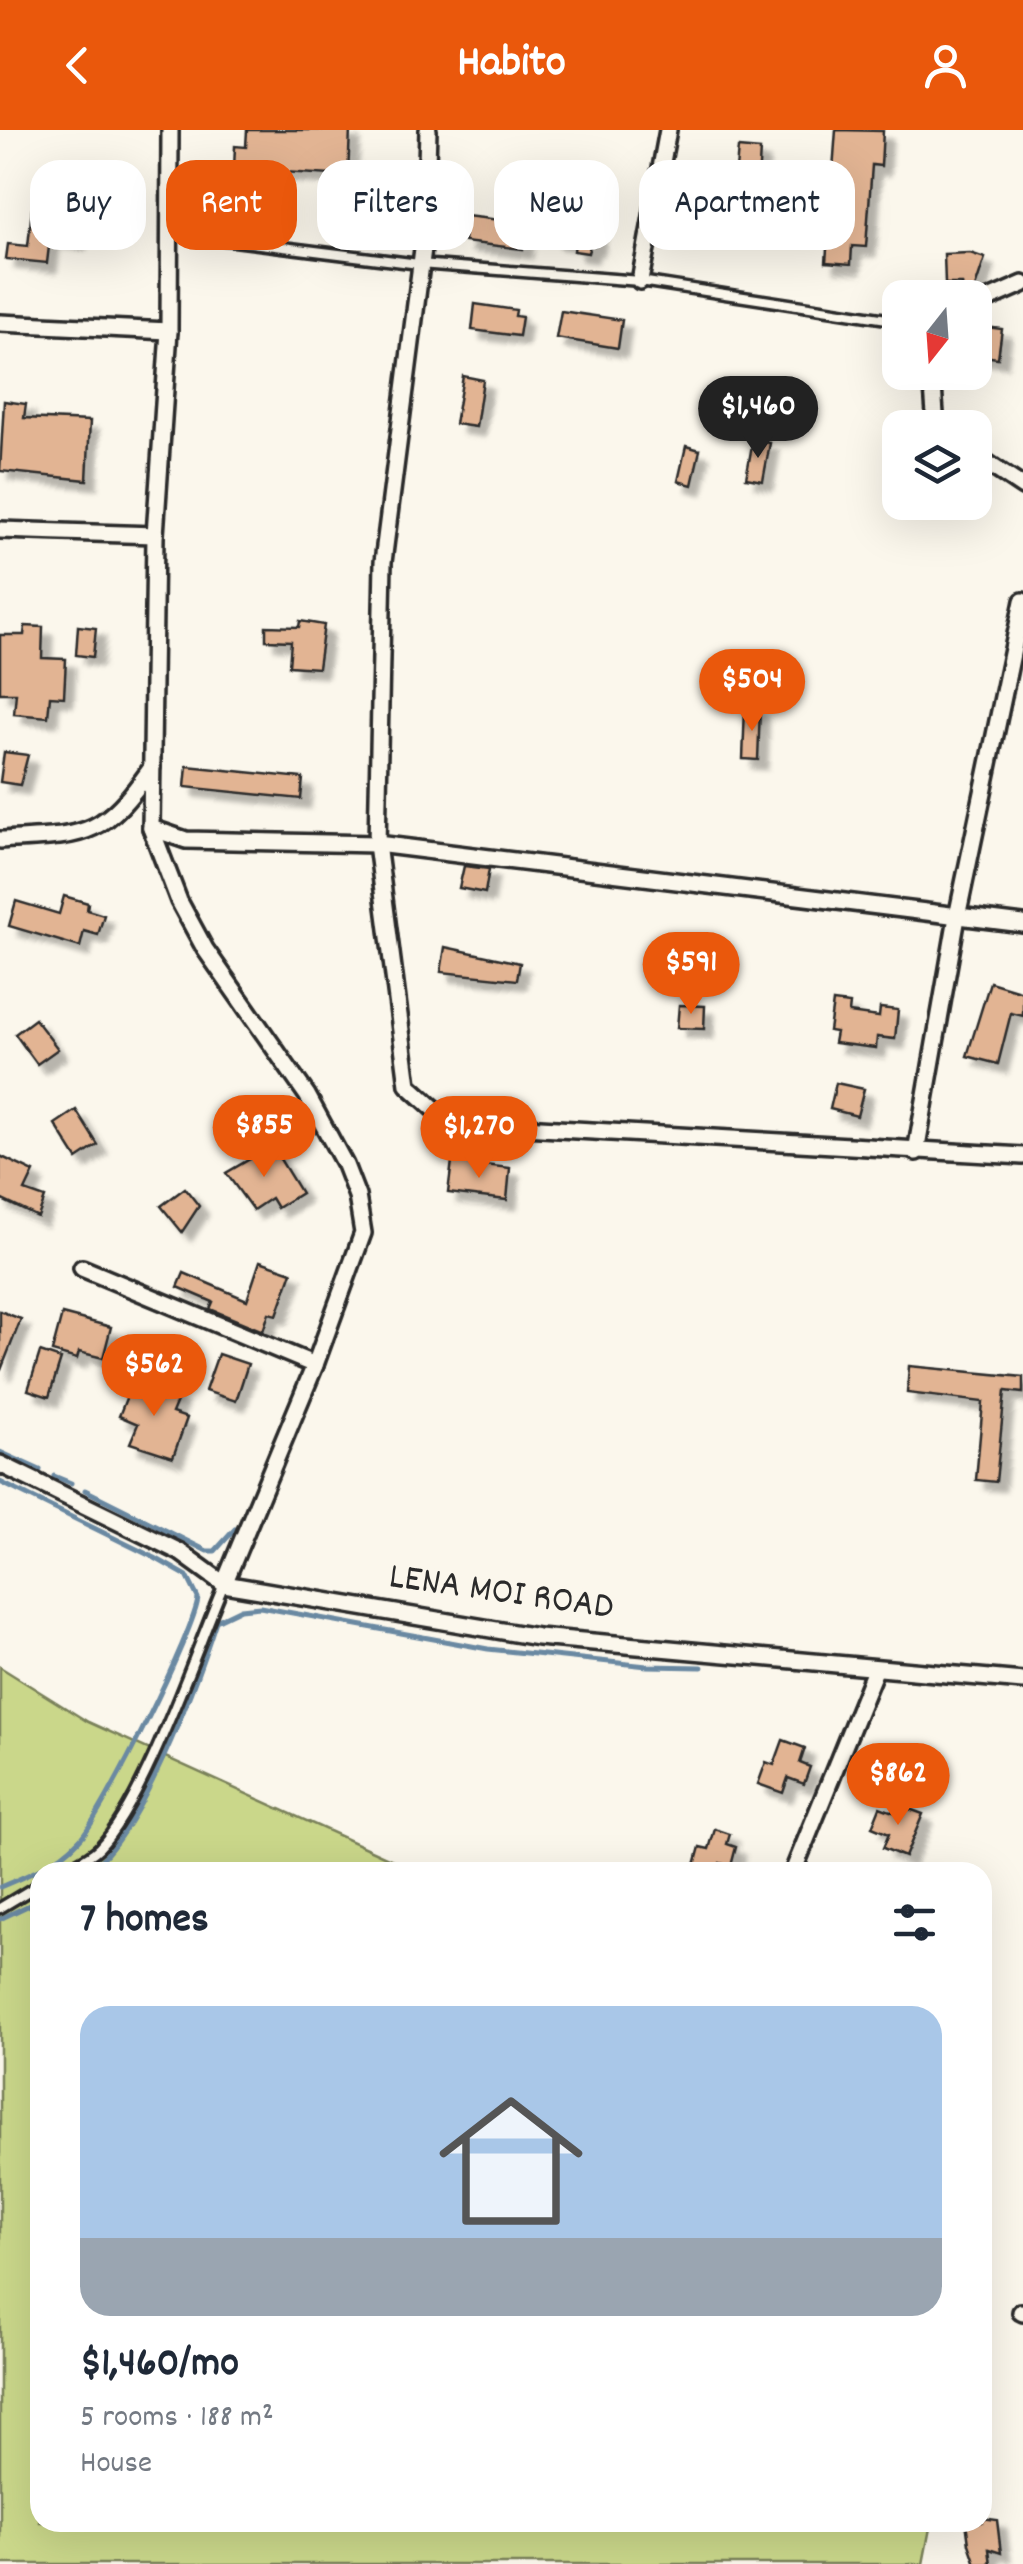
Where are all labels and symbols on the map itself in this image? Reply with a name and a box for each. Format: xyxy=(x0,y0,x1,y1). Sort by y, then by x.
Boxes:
north arrow xyxy=(882,280,992,390)
pin: $1,460 xyxy=(677,376,839,461)
pin: $504 xyxy=(693,649,811,734)
pin: $591 xyxy=(632,932,750,1017)
pin: $855 xyxy=(205,1095,323,1180)
pin: $1,270 xyxy=(398,1096,560,1181)
pin: $562 xyxy=(95,1334,213,1419)
street label: LENA MOI ROAD xyxy=(385,1551,617,1637)
pin: $862 xyxy=(839,1743,957,1828)

